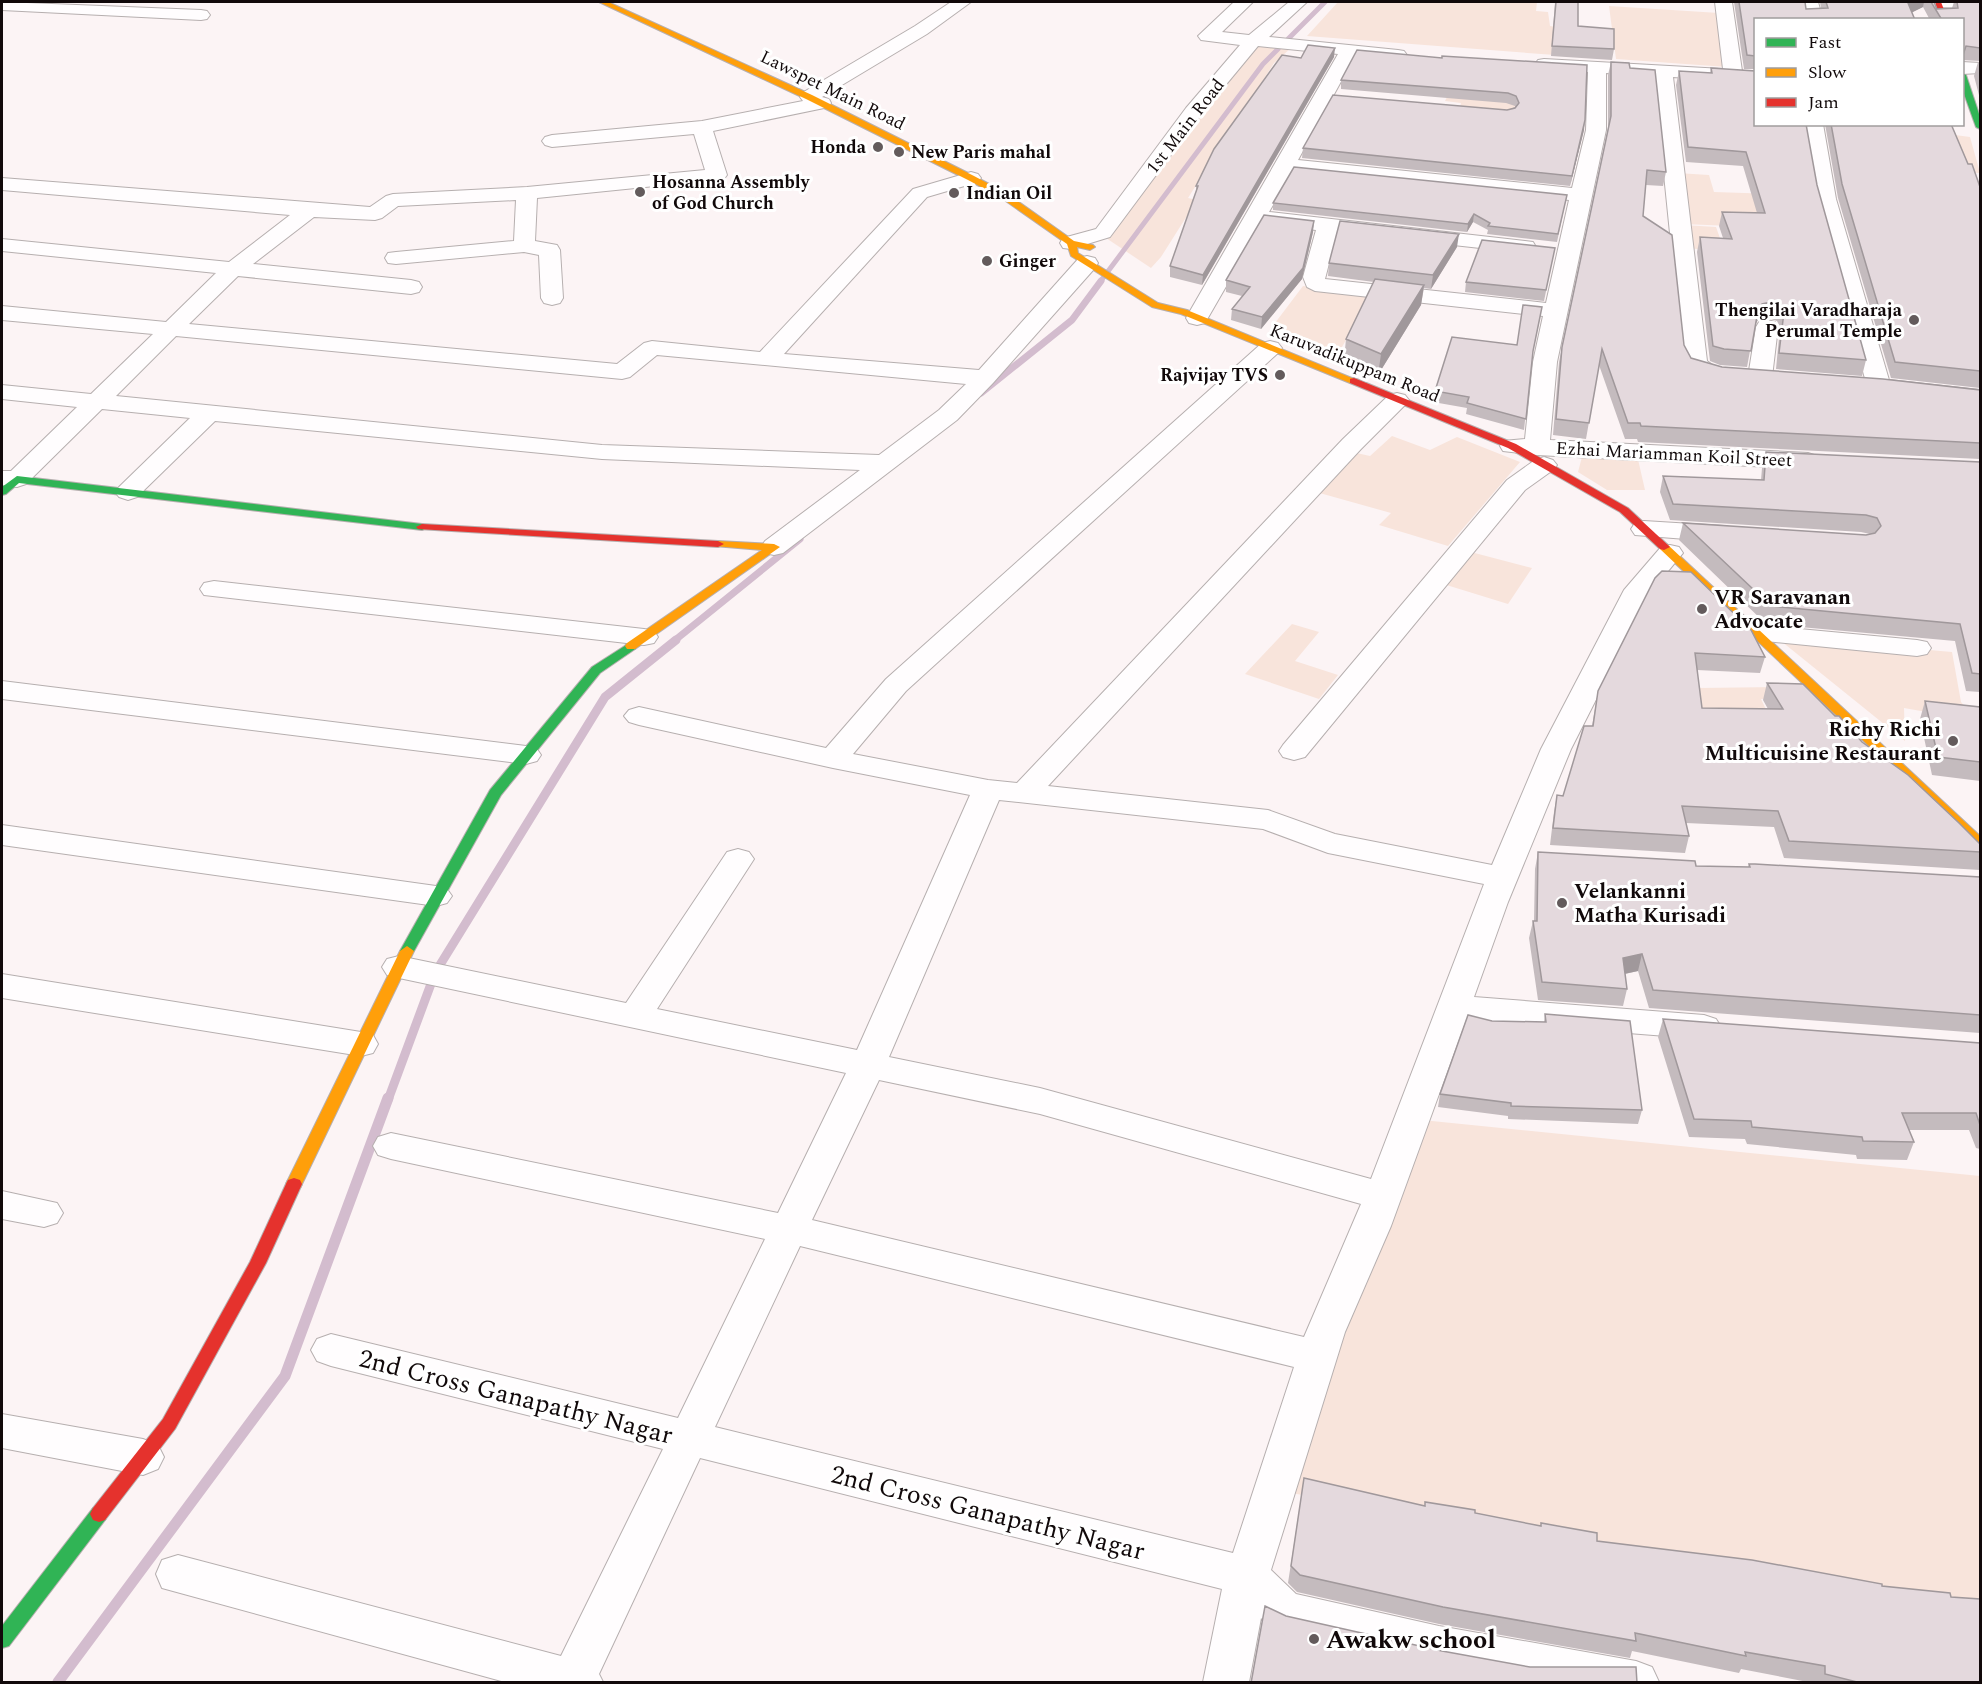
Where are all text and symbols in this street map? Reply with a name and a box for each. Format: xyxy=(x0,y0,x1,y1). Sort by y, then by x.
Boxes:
legend xyxy=(1754,18,1964,126)
text: Fast xyxy=(1808,29,1841,56)
street label: Lawspet Main Road xyxy=(756,44,910,137)
text: Slow xyxy=(1808,59,1847,86)
street label: 1st Main Road xyxy=(1139,73,1231,180)
text: Jam xyxy=(1808,89,1839,116)
place label: Honda xyxy=(810,134,867,161)
place label: New Paris mahal xyxy=(911,139,1051,166)
marker: Honda xyxy=(871,140,885,154)
marker: New Paris mahal xyxy=(892,145,906,159)
place label: Hosanna Assembly of God Church xyxy=(652,169,811,217)
place label: Indian Oil xyxy=(966,180,1052,207)
marker: Hosanna Assembly of God Church xyxy=(633,185,647,199)
marker: Indian Oil xyxy=(947,186,961,200)
place label: Ginger xyxy=(999,248,1056,275)
marker: Ginger xyxy=(980,254,994,268)
place label: Thengilai Varadharaja Perumal Temple xyxy=(1715,297,1903,345)
marker: Thengilai Varadharaja Perumal Temple xyxy=(1907,313,1921,327)
street label: Karuvadikuppam Road xyxy=(1266,317,1444,410)
place label: Rajvijay TVS xyxy=(1160,362,1268,389)
marker: Rajvijay TVS xyxy=(1273,368,1287,382)
street label: Ezhai Mariamman Koil Street xyxy=(1555,435,1793,474)
place label: VR Saravanan Advocate xyxy=(1714,582,1851,638)
marker: VR Saravanan Advocate xyxy=(1695,602,1709,616)
place label: Richy Richi Multicuisine Restaurant xyxy=(1705,714,1941,770)
marker: Richy Richi Multicuisine Restaurant xyxy=(1946,734,1960,748)
place label: Velankanni Matha Kurisadi xyxy=(1574,876,1726,932)
marker: Velankanni Matha Kurisadi xyxy=(1555,896,1569,910)
street label: 2nd Cross Ganapathy Nagar xyxy=(355,1339,677,1455)
street label: 2nd Cross Ganapathy Nagar xyxy=(827,1455,1149,1571)
place label: Awakw school xyxy=(1326,1620,1496,1660)
marker: Awakw school xyxy=(1307,1632,1321,1646)

